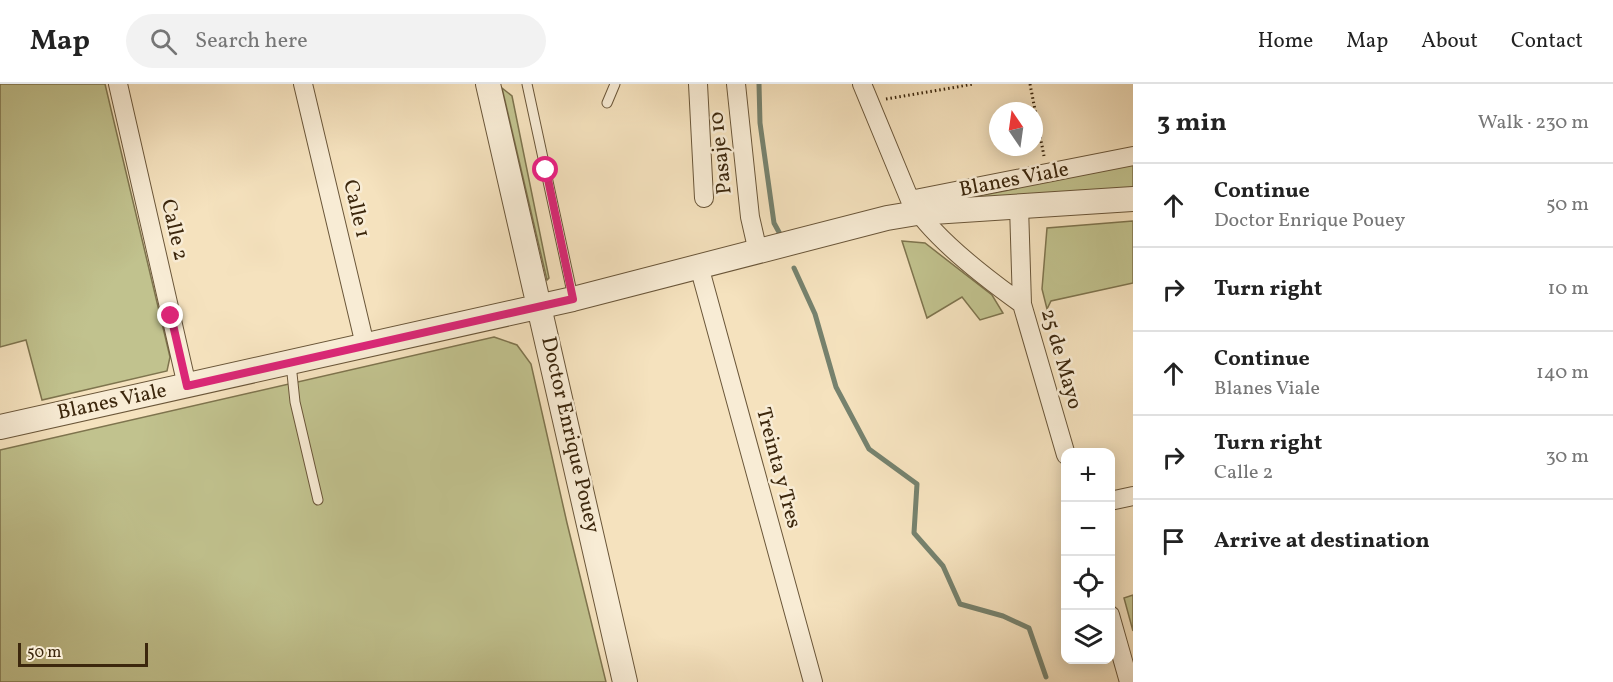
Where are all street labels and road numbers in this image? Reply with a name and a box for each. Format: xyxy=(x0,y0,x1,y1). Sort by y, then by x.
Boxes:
street label: Pasaje 10 xyxy=(702,110,740,196)
street label: Blanes Viale xyxy=(957,155,1071,205)
street label: Calle 1 xyxy=(335,177,377,241)
street label: Calle 2 xyxy=(153,196,195,264)
street label: 25 de Mayo xyxy=(1033,305,1089,413)
street label: Doctor Enrique Pouey xyxy=(533,334,607,537)
street label: Blanes Viale xyxy=(55,376,169,428)
street label: Treinta y Tres xyxy=(748,404,808,532)

